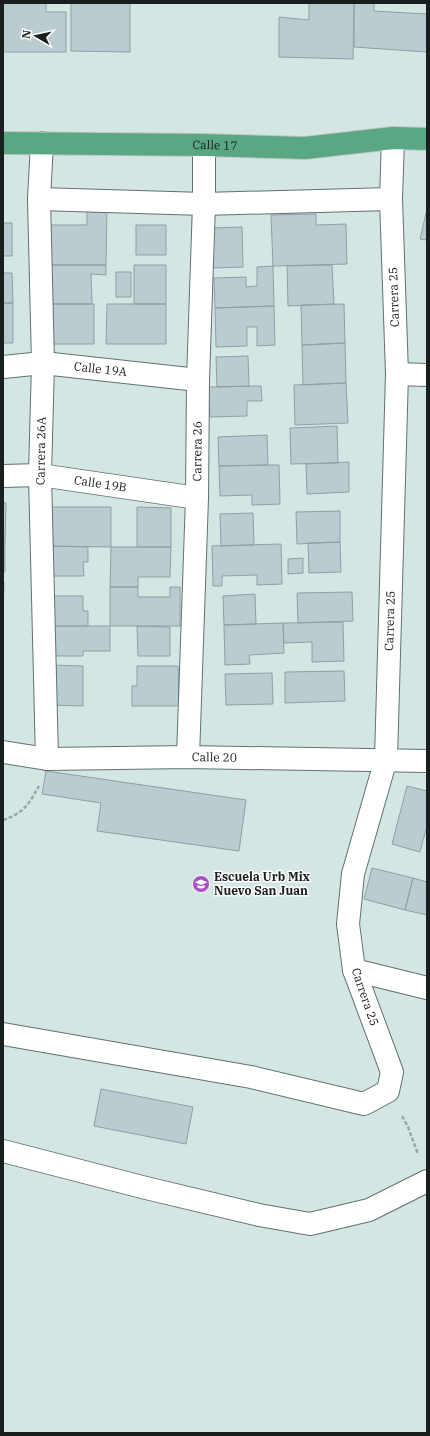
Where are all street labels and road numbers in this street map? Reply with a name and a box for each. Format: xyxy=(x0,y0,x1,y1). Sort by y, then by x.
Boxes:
street label: Calle 17 xyxy=(192,137,238,153)
street label: Carrera 25 xyxy=(385,267,402,327)
street label: Calle 19A xyxy=(73,358,129,379)
street label: Carrera 26A xyxy=(32,416,49,485)
street label: Carrera 26 xyxy=(189,421,205,481)
street label: Calle 19B xyxy=(73,472,128,495)
street label: Carrera 25 xyxy=(381,590,398,651)
street label: Calle 20 xyxy=(192,749,237,765)
street label: Carrera 25 xyxy=(349,966,382,1028)

